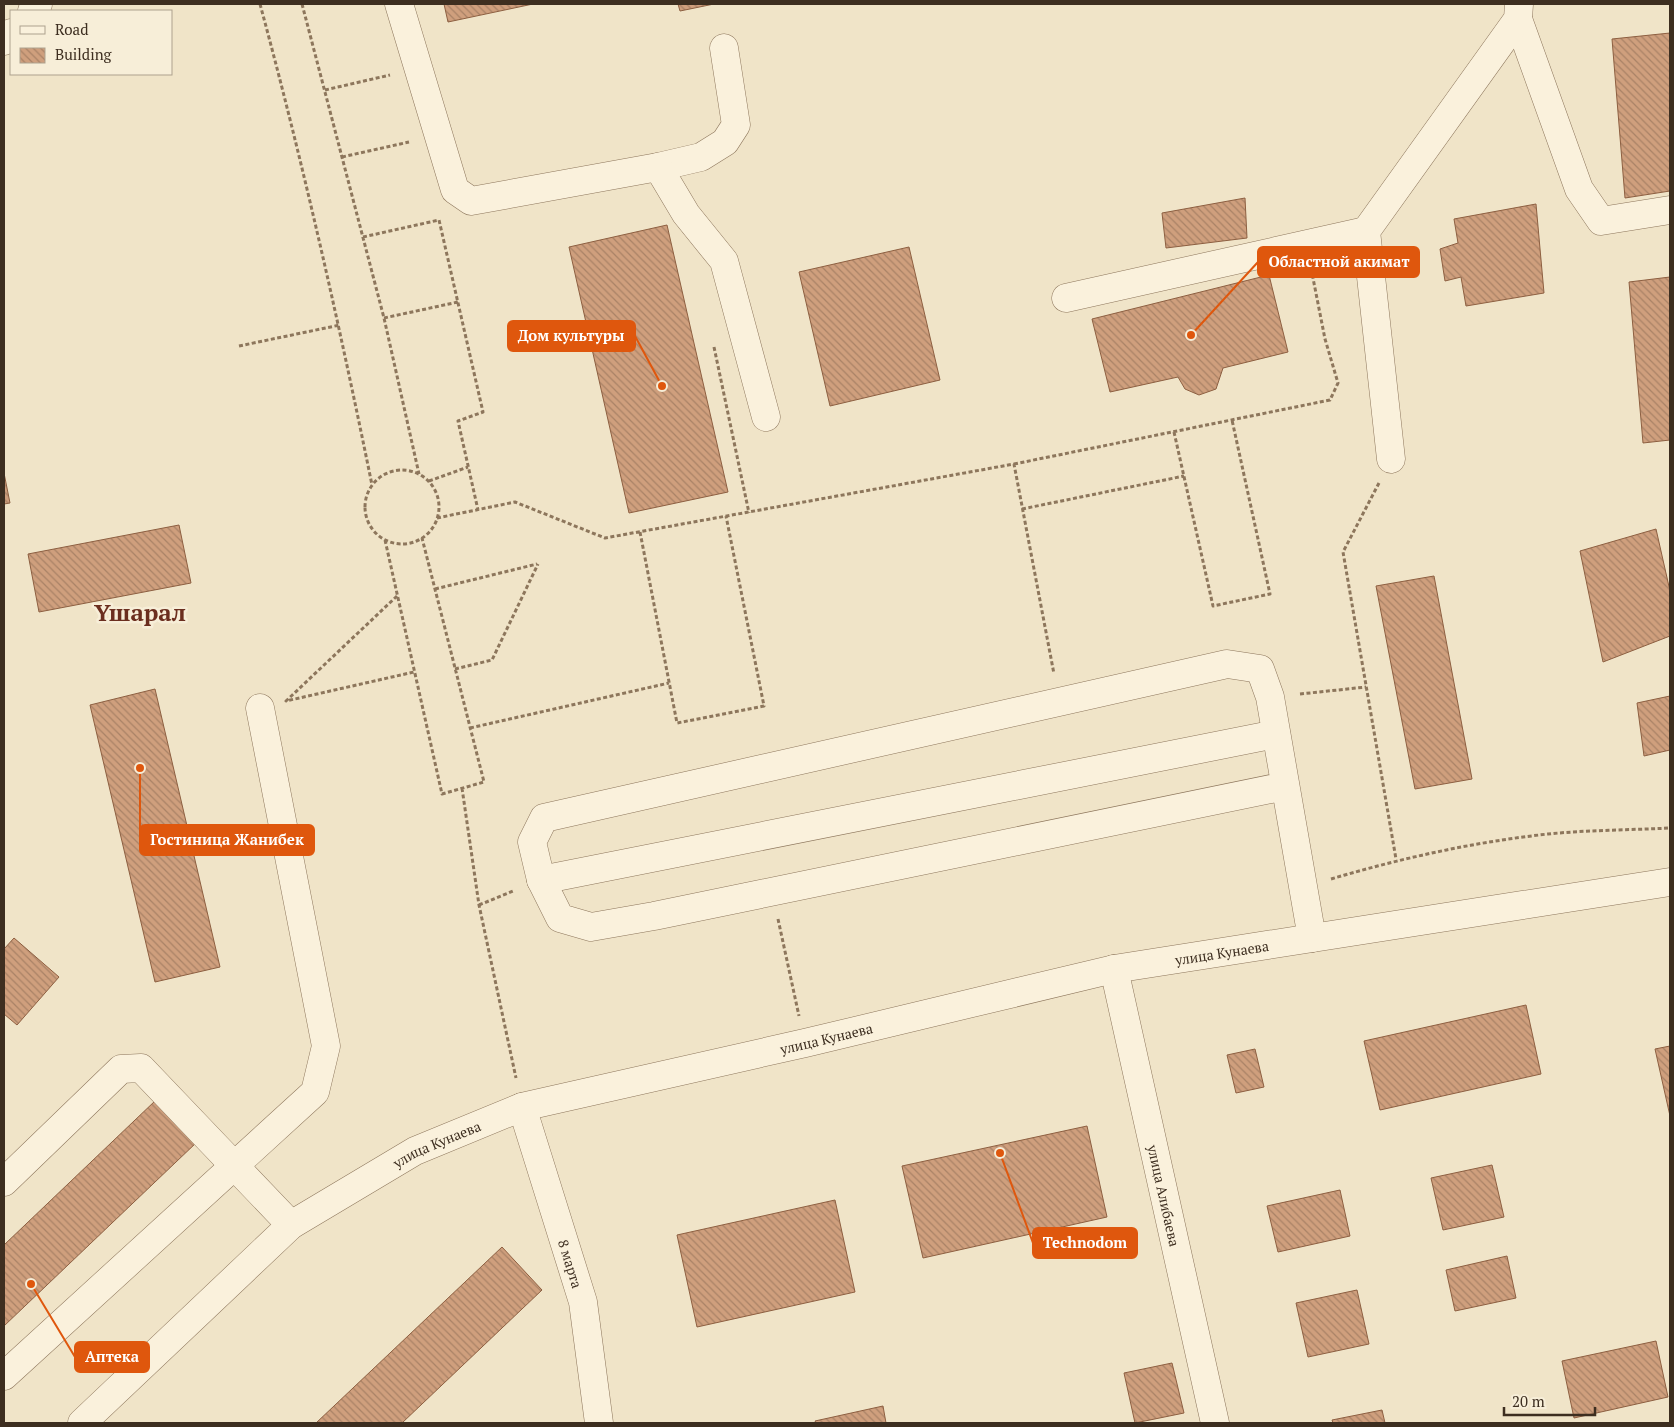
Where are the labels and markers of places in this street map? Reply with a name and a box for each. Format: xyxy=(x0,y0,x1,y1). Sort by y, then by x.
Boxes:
callout: Областной акимат xyxy=(1258,247,1419,277)
callout: Дом культуры xyxy=(508,321,635,351)
callout: Гостиница Жанибек xyxy=(140,825,314,855)
callout: Technodom xyxy=(1033,1228,1137,1258)
callout: Аптека xyxy=(75,1342,149,1372)

